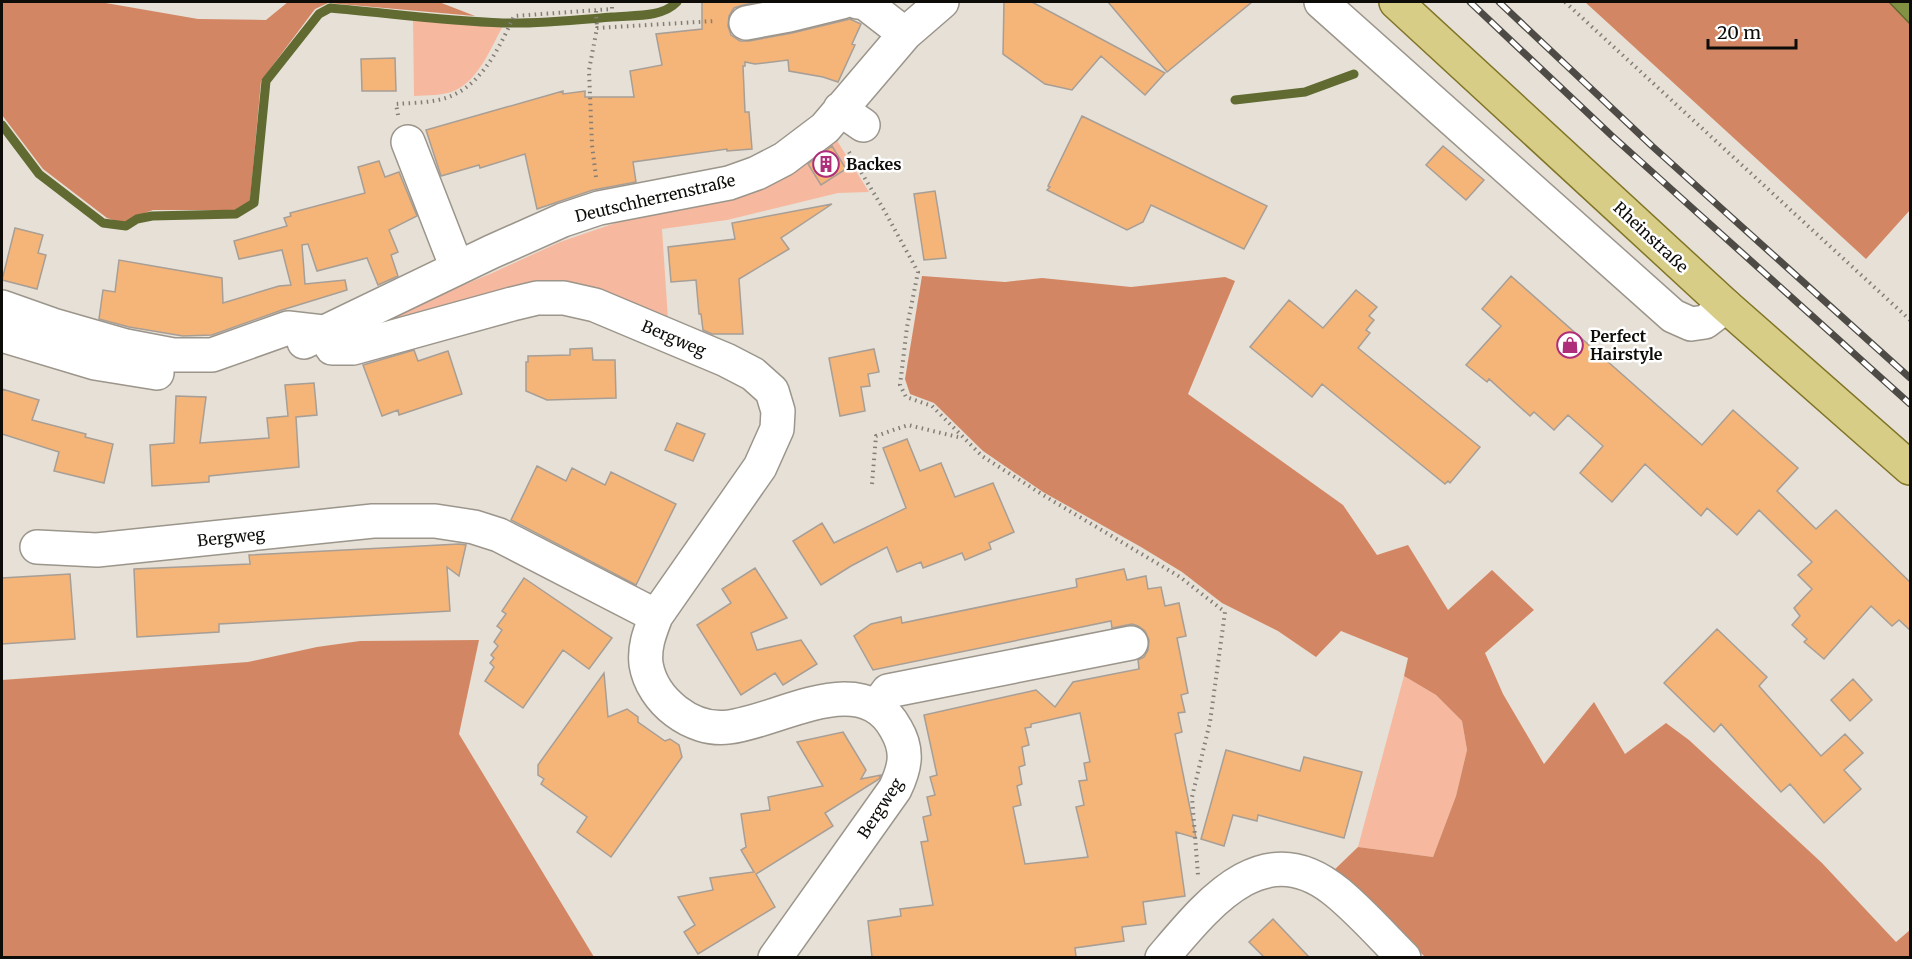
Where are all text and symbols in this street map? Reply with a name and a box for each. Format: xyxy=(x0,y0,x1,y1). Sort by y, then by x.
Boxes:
scale bar xyxy=(1708,12,1796,50)
text: 20 m xyxy=(1717,21,1761,44)
building icon: Backes xyxy=(811,149,841,179)
place label: Backes xyxy=(846,154,902,174)
street label: Deutschherrenstraße xyxy=(573,170,737,226)
street label: Rheinstraße xyxy=(1610,197,1692,277)
street label: Bergweg xyxy=(639,316,709,361)
place label: Perfect Hairstyle xyxy=(1590,326,1663,364)
shop icon: Perfect Hairstyle xyxy=(1555,330,1585,360)
street label: Bergweg xyxy=(196,523,266,550)
street label: Bergweg xyxy=(853,774,907,842)

